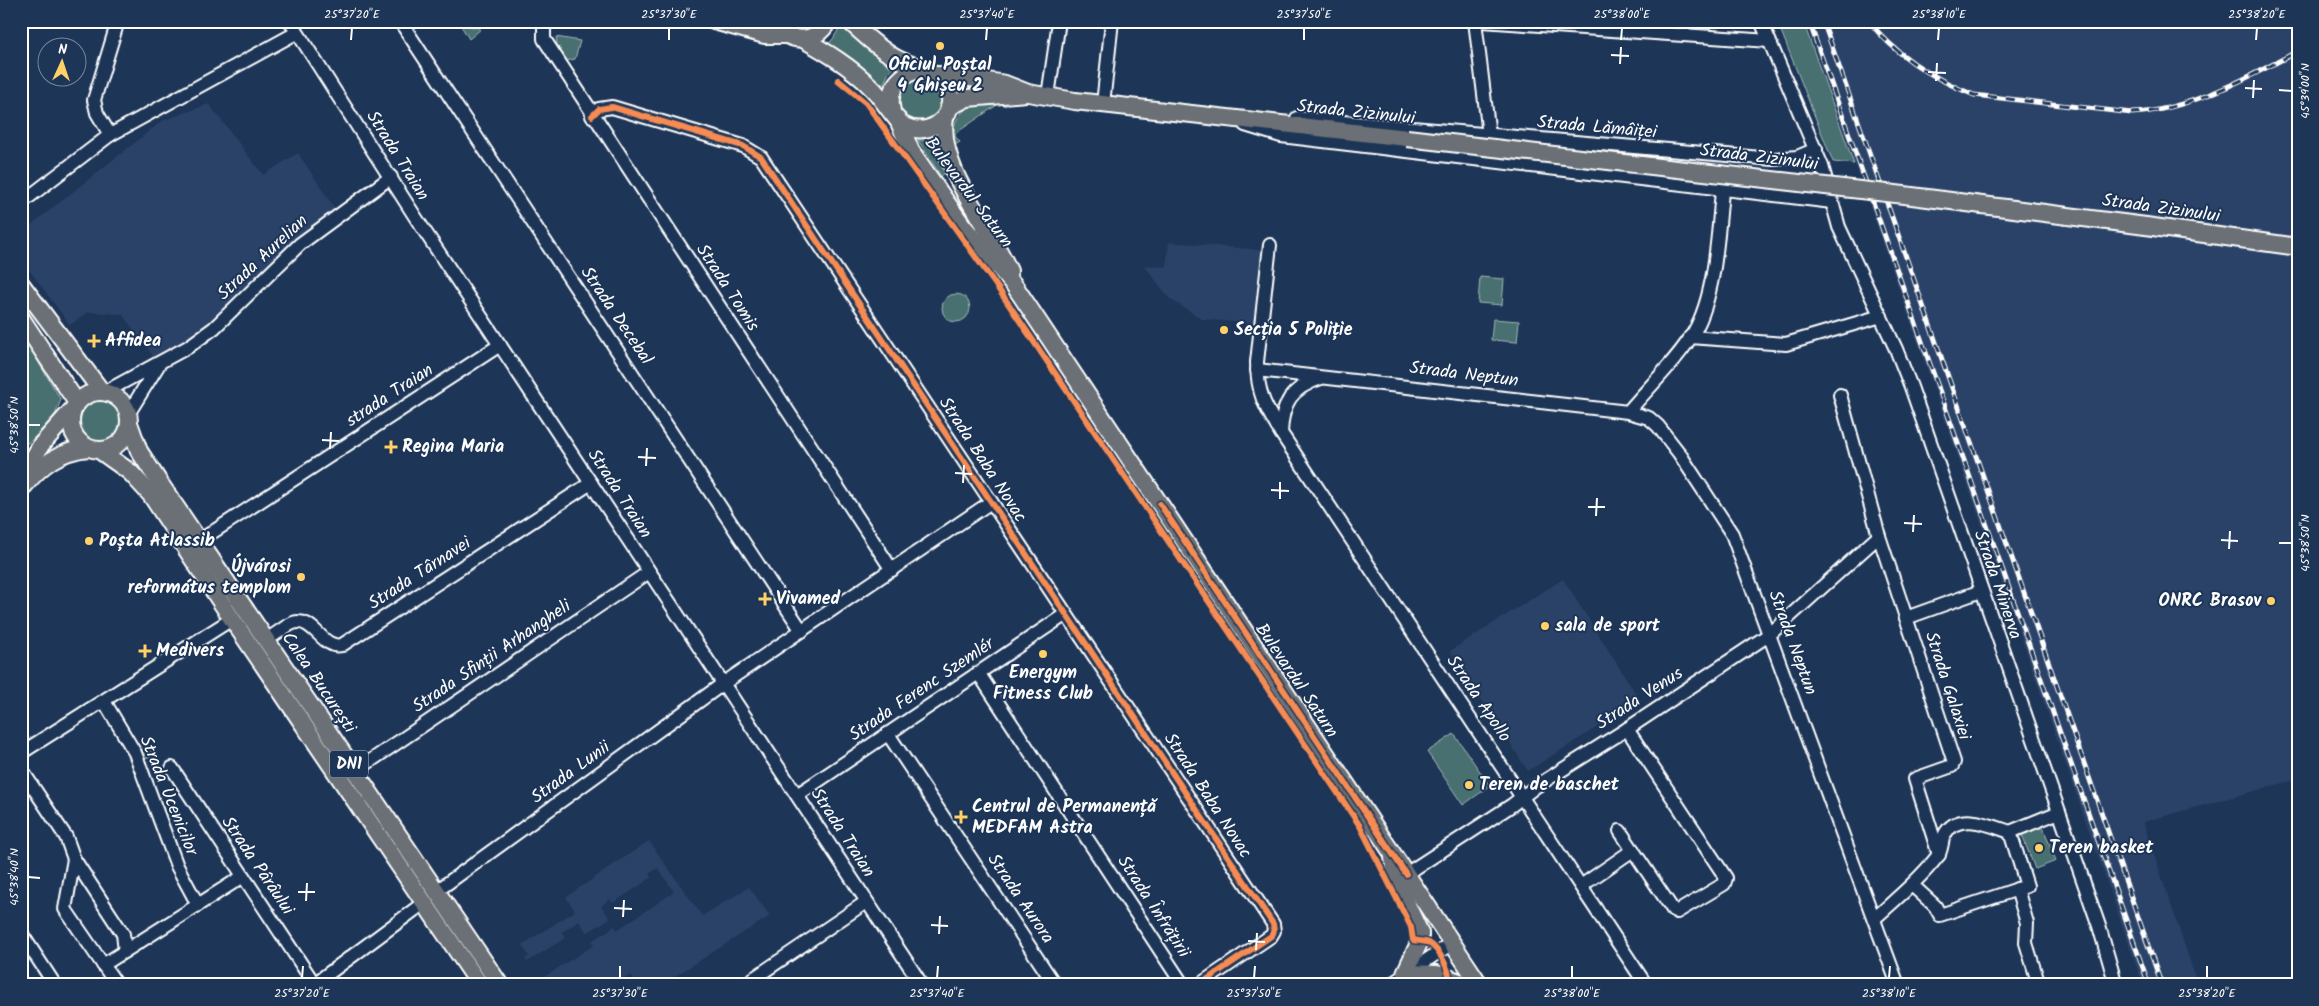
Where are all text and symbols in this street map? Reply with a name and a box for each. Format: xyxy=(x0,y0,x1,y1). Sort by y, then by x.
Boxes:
text: 25°37'20"E xyxy=(324,5,381,24)
text: 25°37'30"E xyxy=(641,5,698,24)
text: 25°37'40"E xyxy=(959,5,1016,24)
text: 25°37'50"E xyxy=(1276,5,1333,24)
text: 25°38'00"E xyxy=(1594,5,1651,24)
text: 25°38'10"E xyxy=(1912,5,1967,24)
text: 25°38'20"E xyxy=(2228,5,2287,24)
north arrow xyxy=(38,38,88,88)
text: N xyxy=(58,39,68,61)
marker: Oficiul Poștal 4 Ghișeu 2 xyxy=(934,40,946,52)
place label: Oficiul Poștal 4 Ghișeu 2 xyxy=(889,51,992,101)
text: 45°39'00"N xyxy=(2296,63,2315,119)
street label: Strada Zizinului xyxy=(1295,92,1417,134)
street label: Strada Traian xyxy=(358,105,436,207)
street label: Strada Lămâiței xyxy=(1536,108,1659,148)
street label: Bulevardul Saturn xyxy=(916,131,1020,255)
street label: Strada Zizinului xyxy=(1698,136,1820,180)
street label: Strada Zizinului xyxy=(2100,186,2223,232)
street label: Strada Aurelian xyxy=(211,208,315,308)
street label: Strada Tomis xyxy=(688,238,766,338)
street label: Strada Decebal xyxy=(572,261,660,372)
place label: Secția 5 Poliție xyxy=(1234,316,1353,345)
marker: Secția 5 Poliție xyxy=(1218,324,1230,336)
place label: Affidea xyxy=(105,327,161,356)
marker: Affidea xyxy=(87,334,101,348)
street label: Strada Neptun xyxy=(1408,354,1520,396)
street label: strada Traian xyxy=(340,357,440,435)
street label: Strada Baba Novac xyxy=(930,391,1034,529)
text: 45°38'50"N xyxy=(5,396,24,454)
place label: Regina Maria xyxy=(402,433,504,462)
marker: Regina Maria xyxy=(384,440,398,454)
street label: Strada Traian xyxy=(579,443,659,545)
text: 45°38'50"N xyxy=(2296,514,2315,572)
place label: Poșta Atlassib xyxy=(99,527,215,556)
street label: Strada Minerva xyxy=(1965,527,2029,643)
street label: Strada Târnavei xyxy=(363,529,478,618)
marker: Poșta Atlassib xyxy=(83,535,95,547)
place label: Újvárosi református templom xyxy=(128,553,291,603)
marker: Újvárosi református templom xyxy=(295,571,307,583)
place label: Vivamed xyxy=(776,585,841,614)
street label: Strada Neptun xyxy=(1760,587,1824,699)
place label: ONRC Brasov xyxy=(2159,587,2262,616)
marker: Vivamed xyxy=(758,592,772,606)
street label: Strada Sfinții Arhangheli xyxy=(407,593,578,721)
marker: ONRC Brasov xyxy=(2265,595,2277,607)
place label: sala de sport xyxy=(1555,612,1661,641)
street label: Bulevardul Saturn xyxy=(1247,618,1345,744)
marker: sala de sport xyxy=(1539,620,1551,632)
street label: Calea București xyxy=(273,626,363,740)
street label: Strada Galaxiei xyxy=(1916,628,1978,745)
street label: Strada Ferenc Szemlér xyxy=(843,630,1001,750)
place label: Medivers xyxy=(156,637,225,666)
marker: Medivers xyxy=(138,644,152,658)
marker: Energym Fitness Club xyxy=(1037,648,1049,660)
street label: Strada Apollo xyxy=(1438,649,1518,749)
place label: Energym Fitness Club xyxy=(993,659,1093,709)
street label: Strada Venus xyxy=(1591,660,1690,738)
street label: Strada Baba Novac xyxy=(1155,727,1259,865)
street label: Strada Ucenicilor xyxy=(131,732,206,861)
street label: Strada Lunii xyxy=(525,734,617,812)
road number: DN1 xyxy=(330,751,368,778)
place label: Teren de baschet xyxy=(1479,771,1620,800)
marker: Teren de baschet xyxy=(1463,779,1475,791)
street label: Strada Traian xyxy=(802,782,882,884)
place label: Centrul de Permanență MEDFAM Astra xyxy=(972,793,1158,843)
marker: Centrul de Permanență MEDFAM Astra xyxy=(954,810,968,824)
street label: Strada Pârâului xyxy=(213,811,301,922)
place label: Teren basket xyxy=(2049,834,2154,863)
marker: Teren basket xyxy=(2033,842,2045,854)
text: 45°38'40"N xyxy=(5,848,24,906)
street label: Strada Aurora xyxy=(979,848,1061,950)
street label: Strada Înfrățirii xyxy=(1109,850,1197,965)
text: 25°37'20"E xyxy=(274,984,331,1003)
text: 25°37'30"E xyxy=(592,984,649,1003)
text: 25°37'40"E xyxy=(909,984,966,1003)
text: 25°37'50"E xyxy=(1226,984,1283,1003)
text: 25°38'00"E xyxy=(1544,984,1601,1003)
text: 25°38'10"E xyxy=(1862,984,1917,1003)
text: 25°38'20"E xyxy=(2178,984,2237,1003)

